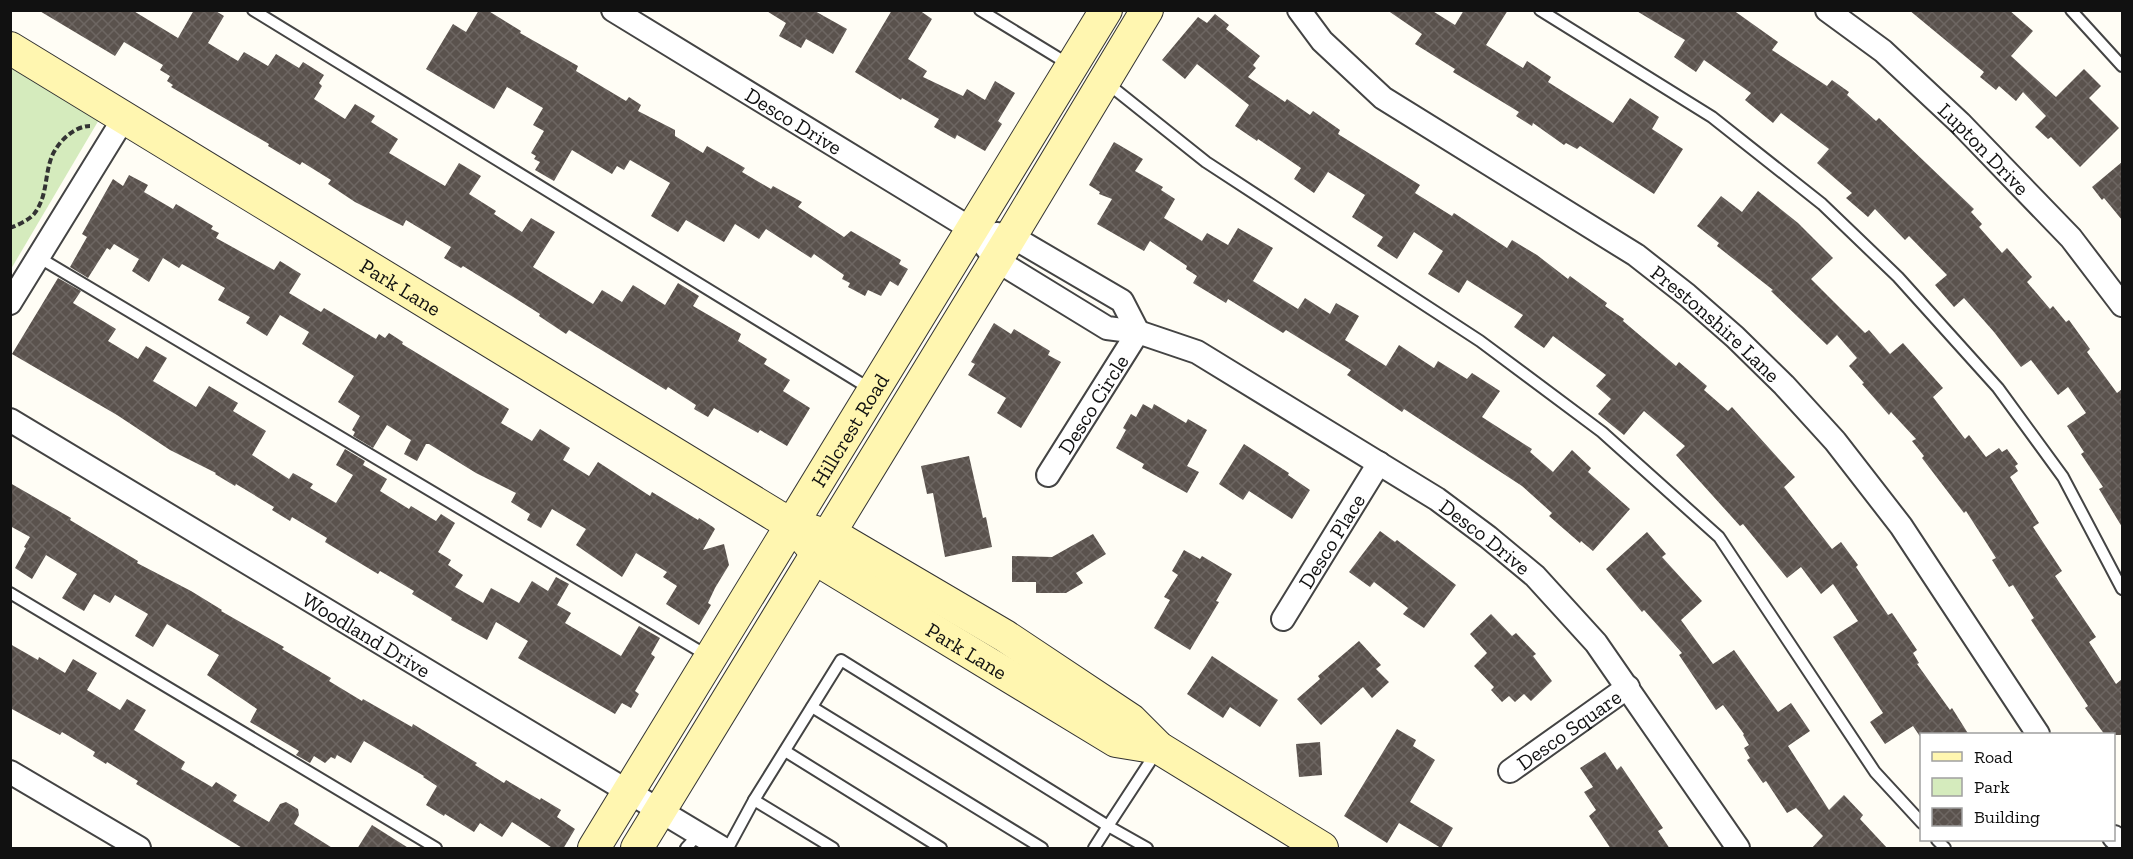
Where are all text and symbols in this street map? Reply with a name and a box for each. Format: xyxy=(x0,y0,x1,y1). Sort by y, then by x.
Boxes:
street label: Desco Drive xyxy=(741,82,847,160)
street label: Lupton Drive xyxy=(1934,97,2035,200)
street label: Park Lane xyxy=(356,253,446,321)
street label: Prestonshire Lane xyxy=(1646,259,1786,387)
street label: Desco Circle xyxy=(1052,349,1133,458)
street label: Hillcrest Road xyxy=(805,368,894,491)
street label: Desco Place xyxy=(1293,489,1370,593)
street label: Desco Drive xyxy=(1435,493,1536,580)
street label: Woodland Drive xyxy=(298,586,435,683)
street label: Park Lane xyxy=(922,617,1012,685)
street label: Desco Square xyxy=(1512,684,1626,775)
legend xyxy=(1920,733,2115,841)
text: Road xyxy=(1974,746,2013,768)
text: Park xyxy=(1974,776,2010,798)
text: Building xyxy=(1974,806,2040,828)

